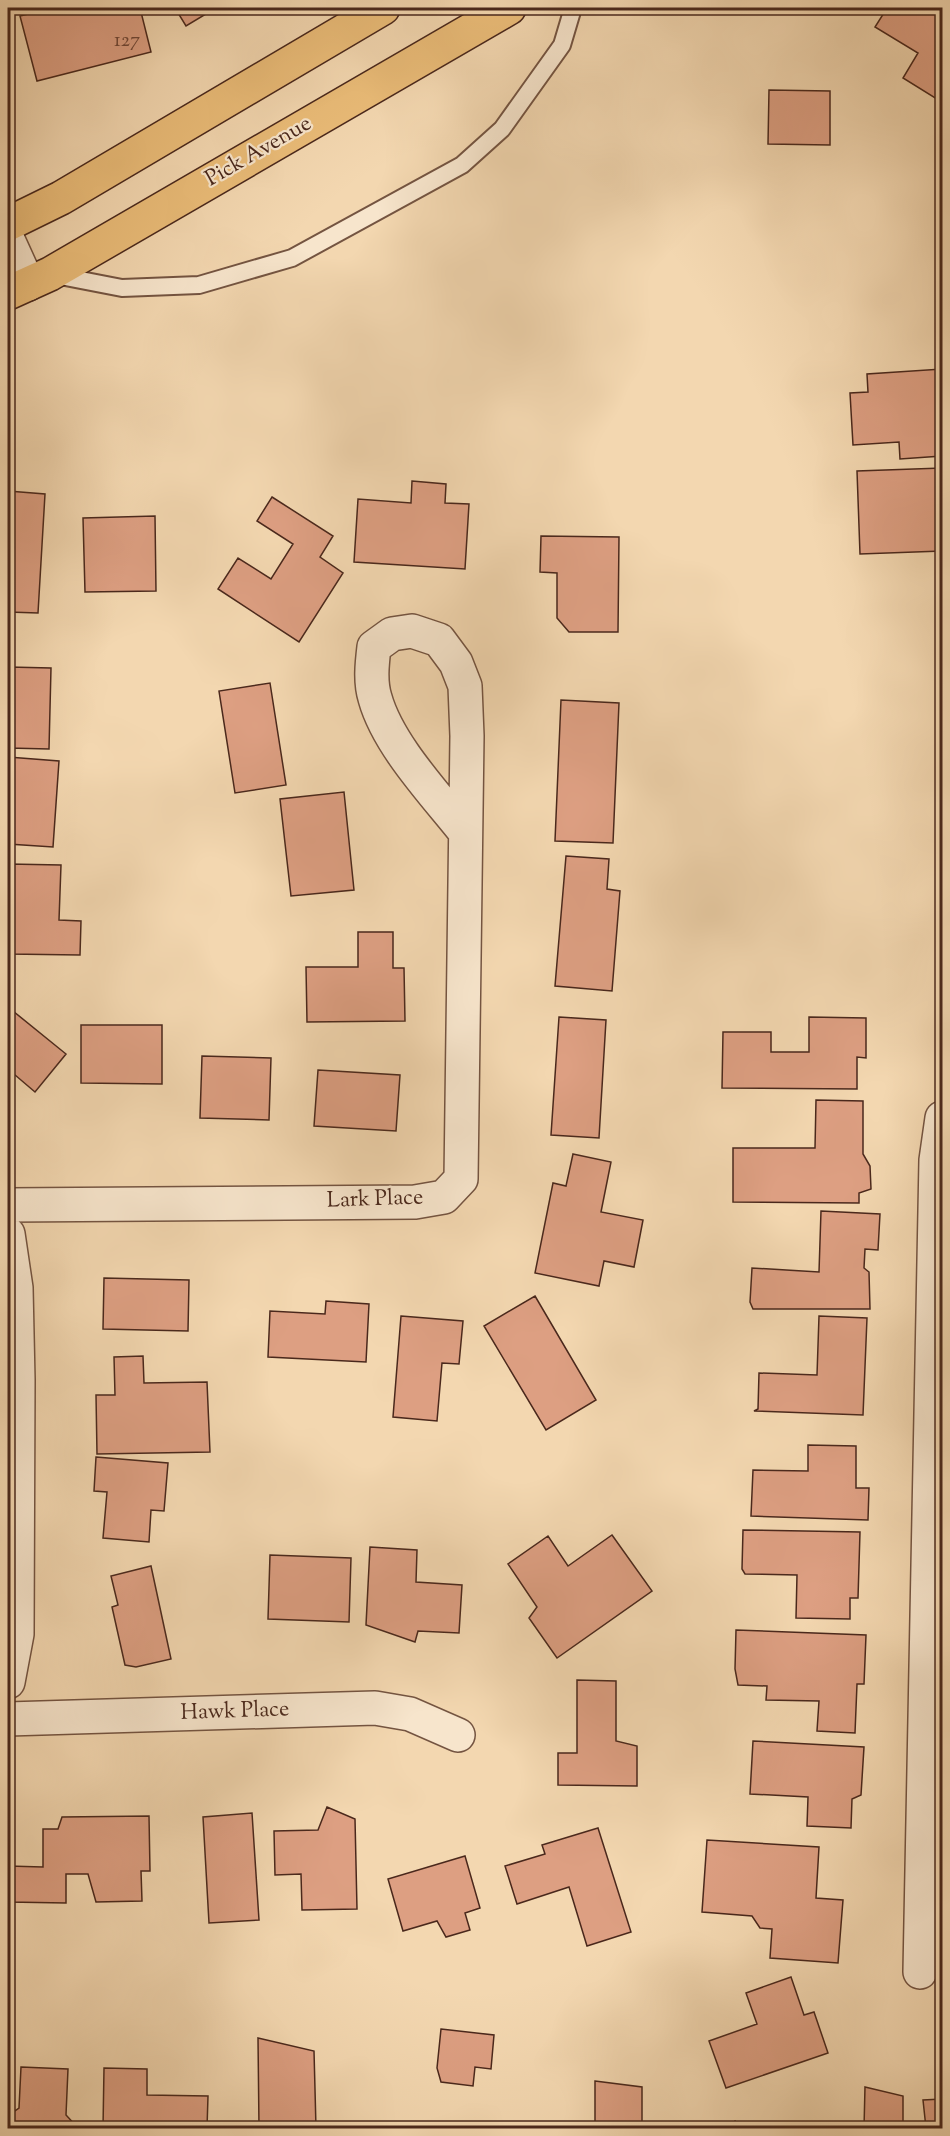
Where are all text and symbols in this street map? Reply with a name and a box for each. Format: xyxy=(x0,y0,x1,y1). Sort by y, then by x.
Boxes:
house number: 127 xyxy=(114,27,140,56)
street label: Pick Avenue xyxy=(200,109,318,195)
street label: Lark Place xyxy=(326,1182,424,1218)
street label: Hawk Place xyxy=(180,1694,290,1730)

